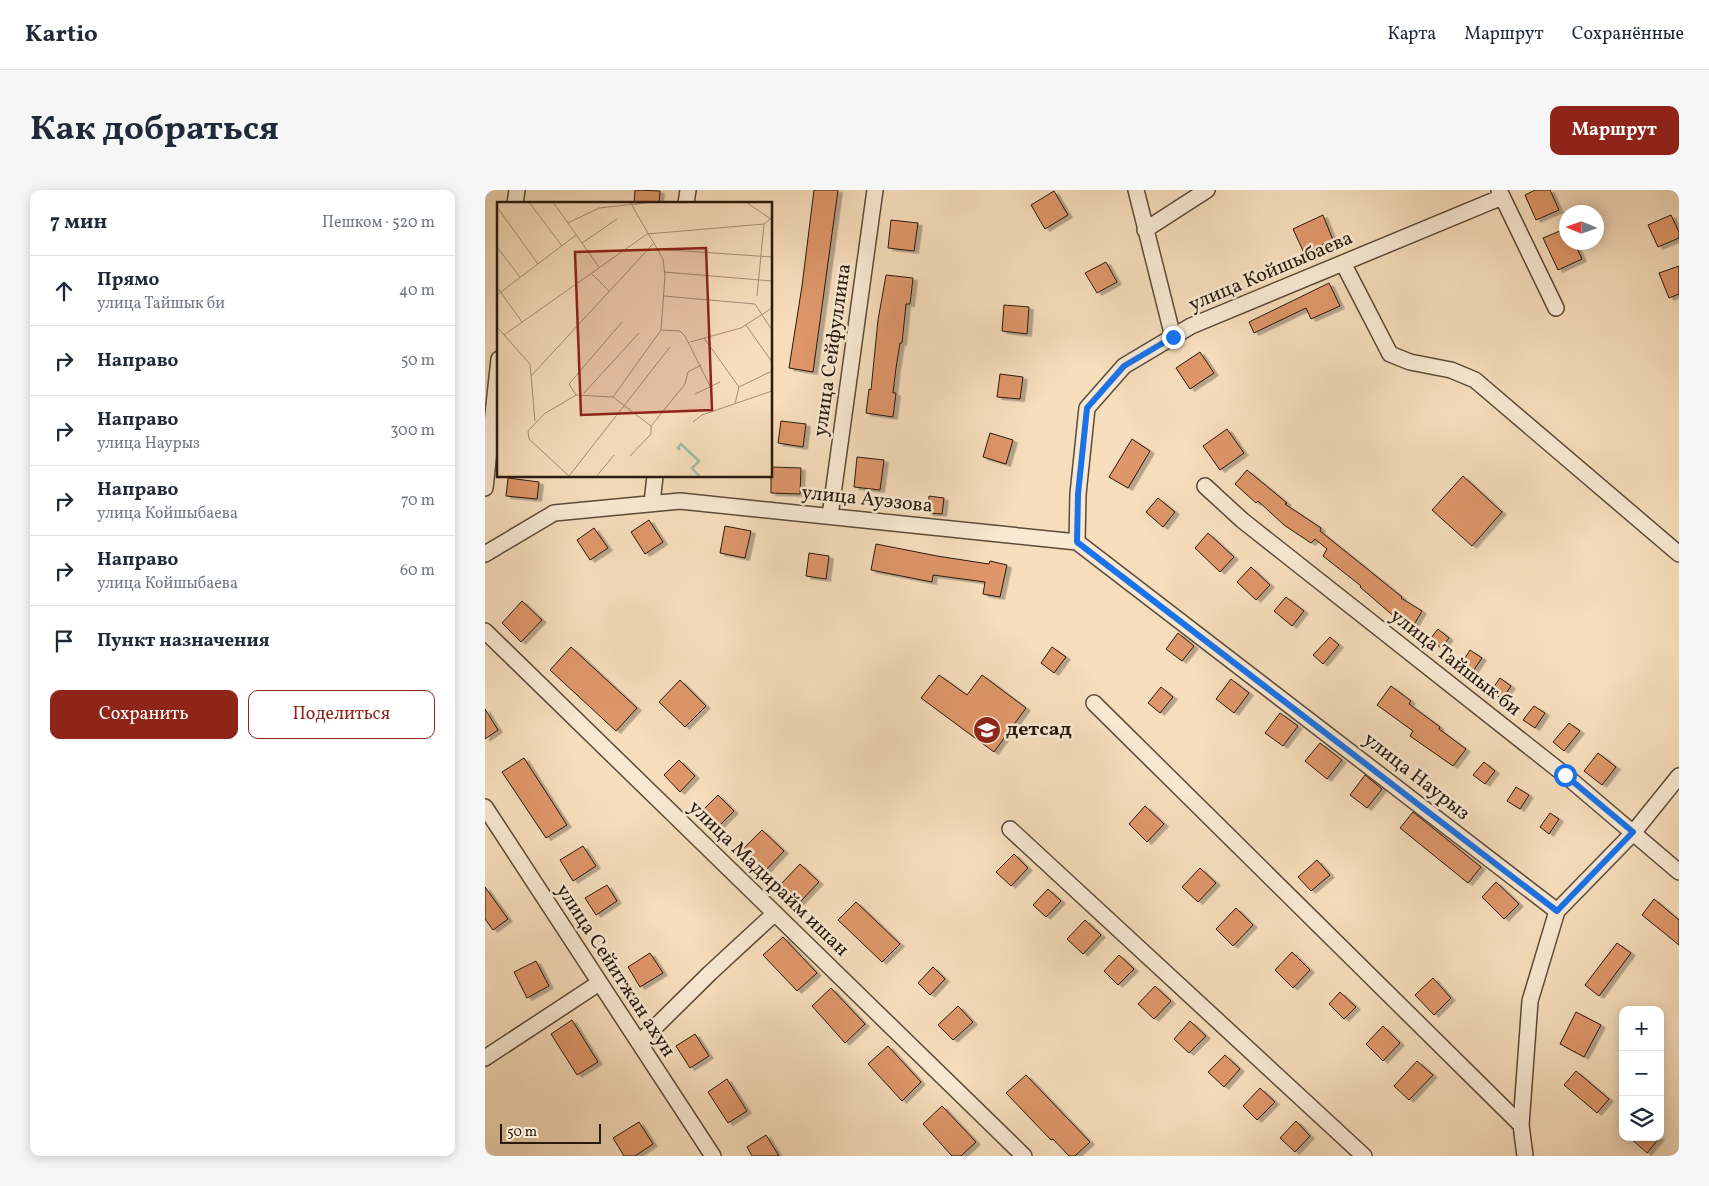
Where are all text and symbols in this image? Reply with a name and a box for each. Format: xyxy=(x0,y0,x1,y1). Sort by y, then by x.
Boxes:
text: Kartio xyxy=(25,18,98,52)
text: Карта xyxy=(1387,22,1436,47)
text: Маршрут xyxy=(1464,22,1544,47)
text: Сохранённые xyxy=(1572,22,1684,47)
text: Как добраться xyxy=(30,106,279,154)
button: Маршрут xyxy=(1550,106,1679,155)
inset map xyxy=(497,202,773,478)
north arrow xyxy=(1559,205,1604,250)
text: 7 мин xyxy=(50,208,107,237)
text: Пешком · 520 m xyxy=(322,212,435,234)
street label: улица Койшыбаева xyxy=(1184,225,1358,319)
street label: улица Сейфуллина xyxy=(807,262,859,438)
text: Прямо xyxy=(97,267,159,293)
icon: ahead xyxy=(50,277,78,305)
text: 40 m xyxy=(399,280,435,302)
text: улица Тайшык би xyxy=(97,293,225,315)
route end xyxy=(1162,326,1185,349)
icon: right xyxy=(50,347,78,375)
text: Направо xyxy=(97,348,179,374)
text: 50 m xyxy=(401,350,435,372)
text: Направо xyxy=(97,407,179,433)
icon: right xyxy=(50,417,78,445)
text: 300 m xyxy=(390,420,435,442)
text: улица Наурыз xyxy=(97,433,200,455)
text: Направо xyxy=(97,477,179,503)
street label: улица Ауэзова xyxy=(800,479,934,521)
icon: right xyxy=(50,487,78,515)
text: 70 m xyxy=(401,490,435,512)
text: улица Койшыбаева xyxy=(97,503,238,525)
text: Направо xyxy=(97,547,179,573)
icon: right xyxy=(50,557,78,585)
text: 60 m xyxy=(400,560,435,582)
text: улица Койшыбаева xyxy=(97,573,238,595)
street label: улица Тайшык би xyxy=(1383,603,1527,723)
icon: arrive xyxy=(50,627,78,655)
text: Пункт назначения xyxy=(97,628,270,654)
button: Сохранить xyxy=(50,690,238,739)
button: Поделиться xyxy=(248,690,435,739)
school or university icon: детсад xyxy=(972,715,1002,745)
place label: детсад xyxy=(1006,716,1072,744)
street label: улица Наурыз xyxy=(1357,726,1475,828)
route start xyxy=(1554,764,1577,787)
street label: улица Мадирайм ишан xyxy=(681,795,855,963)
street label: улица Сейитжан ахун xyxy=(548,879,682,1063)
map controls xyxy=(1619,1006,1664,1141)
button: + xyxy=(1619,1006,1664,1051)
button: − xyxy=(1619,1051,1664,1096)
button: layers xyxy=(1619,1096,1664,1141)
scale bar xyxy=(500,1121,601,1144)
text: 50 m xyxy=(507,1123,537,1142)

